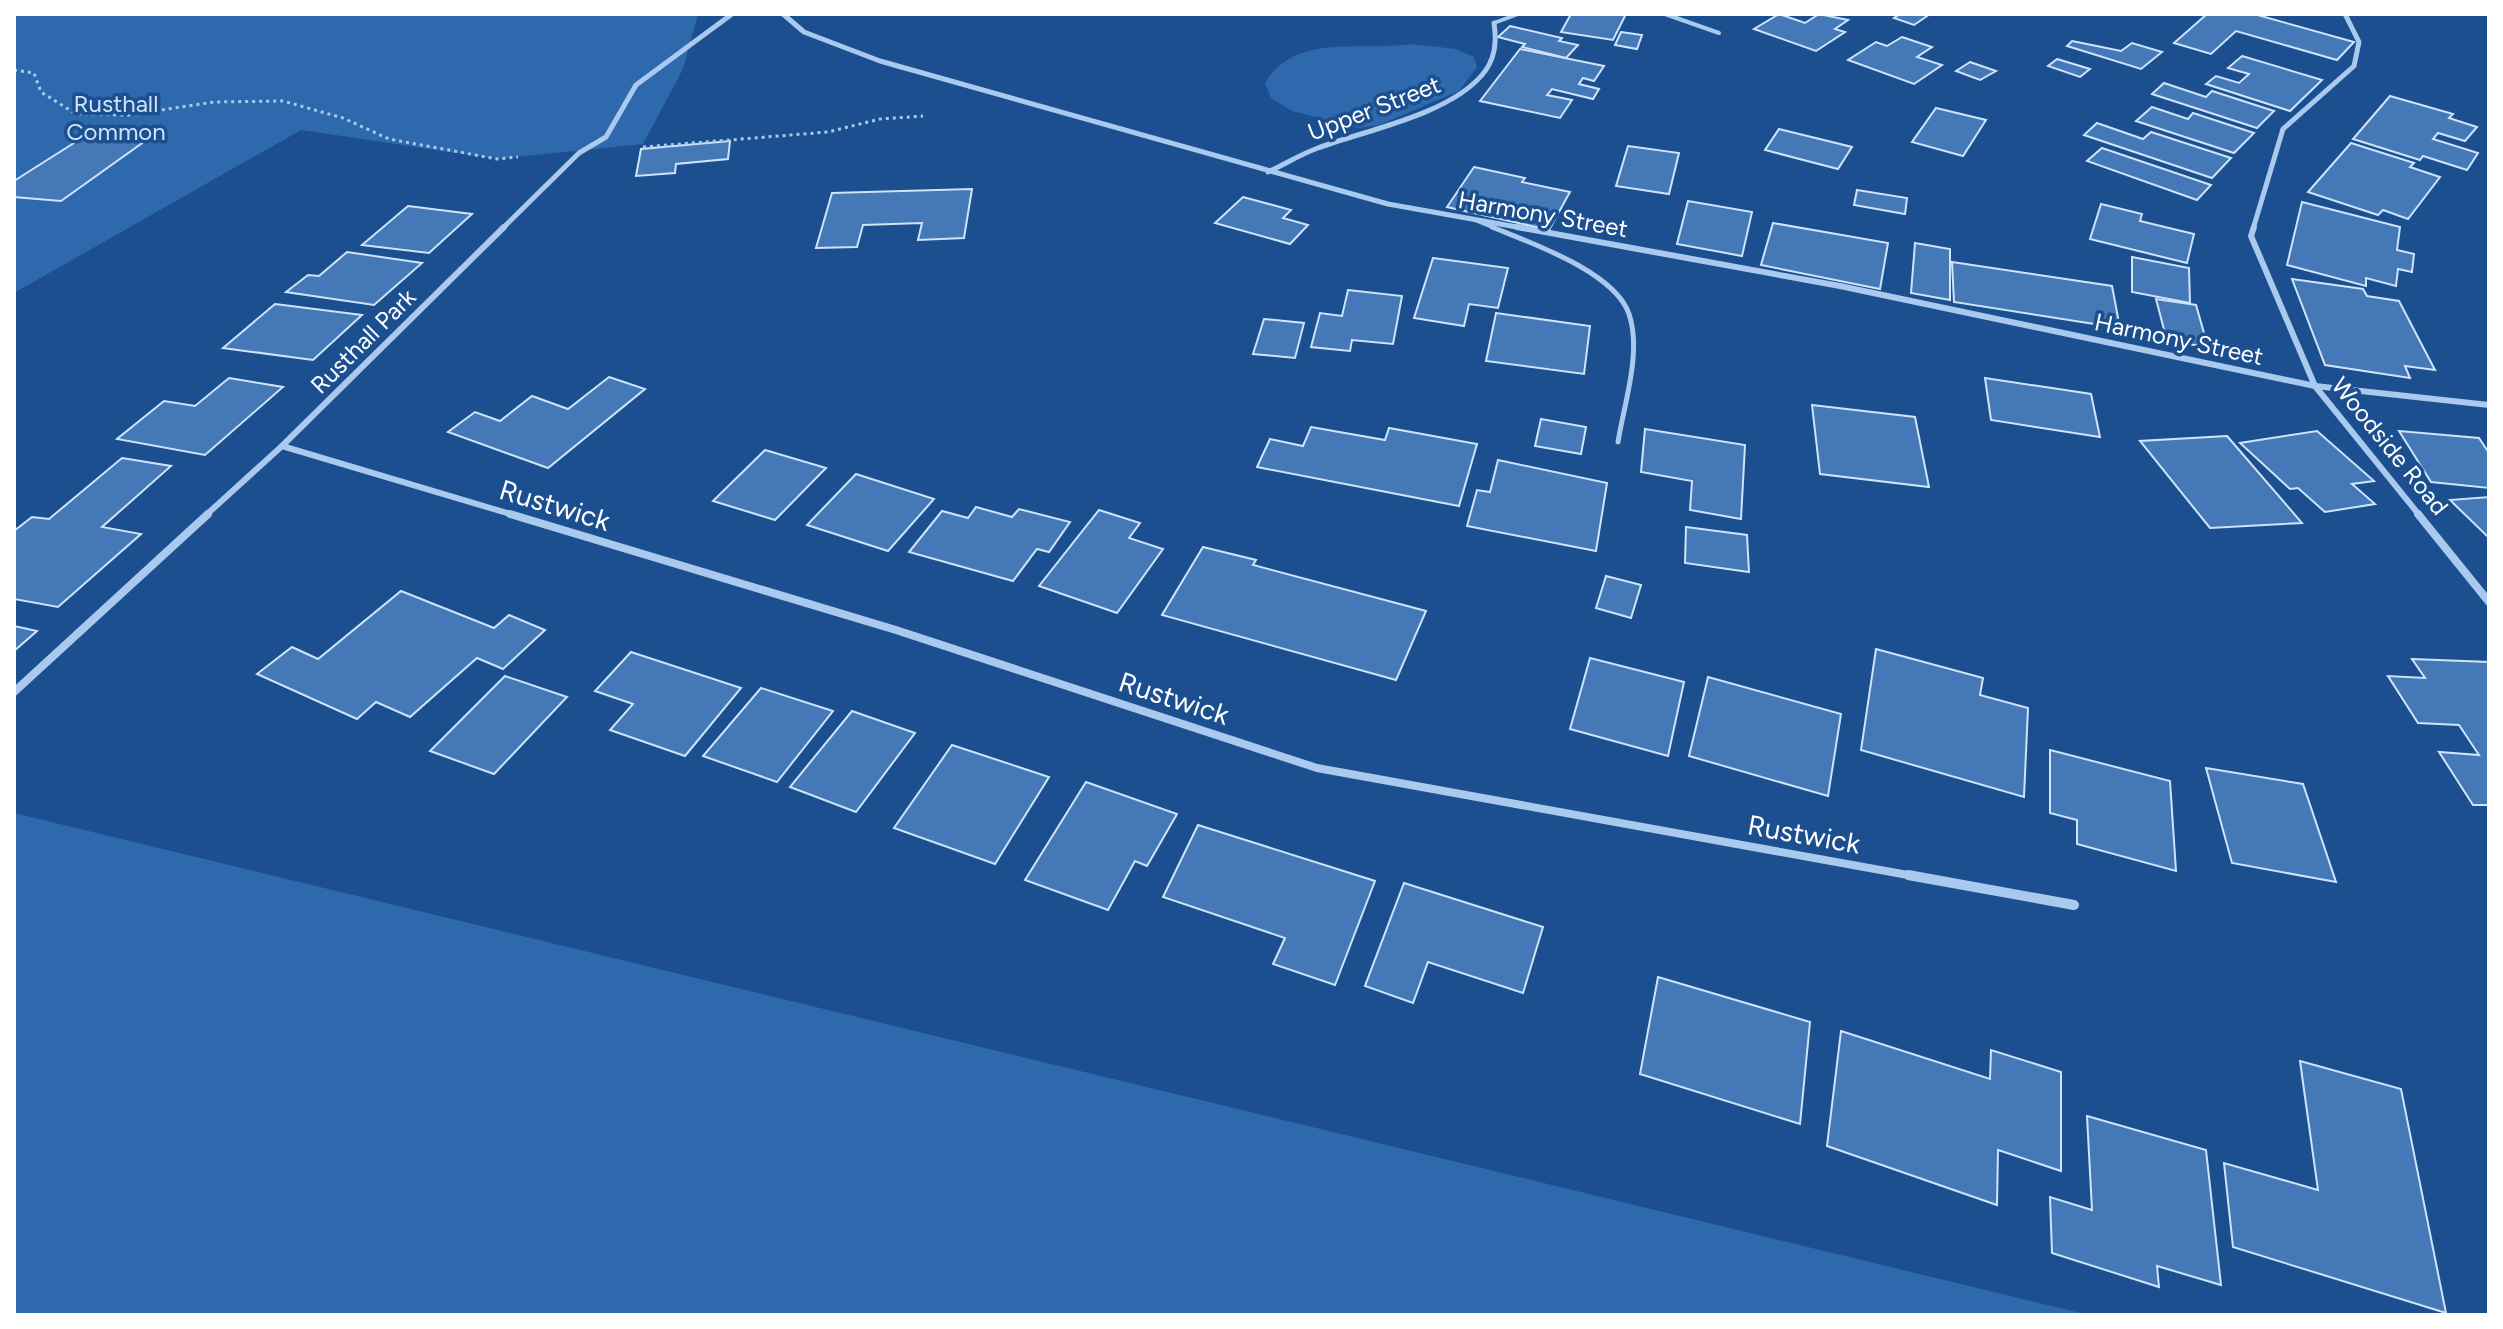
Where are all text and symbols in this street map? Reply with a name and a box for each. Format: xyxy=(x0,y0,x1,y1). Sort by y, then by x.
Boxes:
street label: Upper Street xyxy=(1304,69,1444,147)
park label: Rusthall Common xyxy=(66,89,166,146)
street label: Harmony Street xyxy=(1456,185,1630,243)
street label: Rusthall Park xyxy=(305,282,422,399)
street label: Harmony Street xyxy=(2092,307,2266,371)
street label: Woodside Road xyxy=(2326,371,2454,521)
street label: Rustwick xyxy=(496,472,615,538)
street label: Rustwick xyxy=(1115,664,1234,732)
street label: Rustwick xyxy=(1745,807,1863,861)

